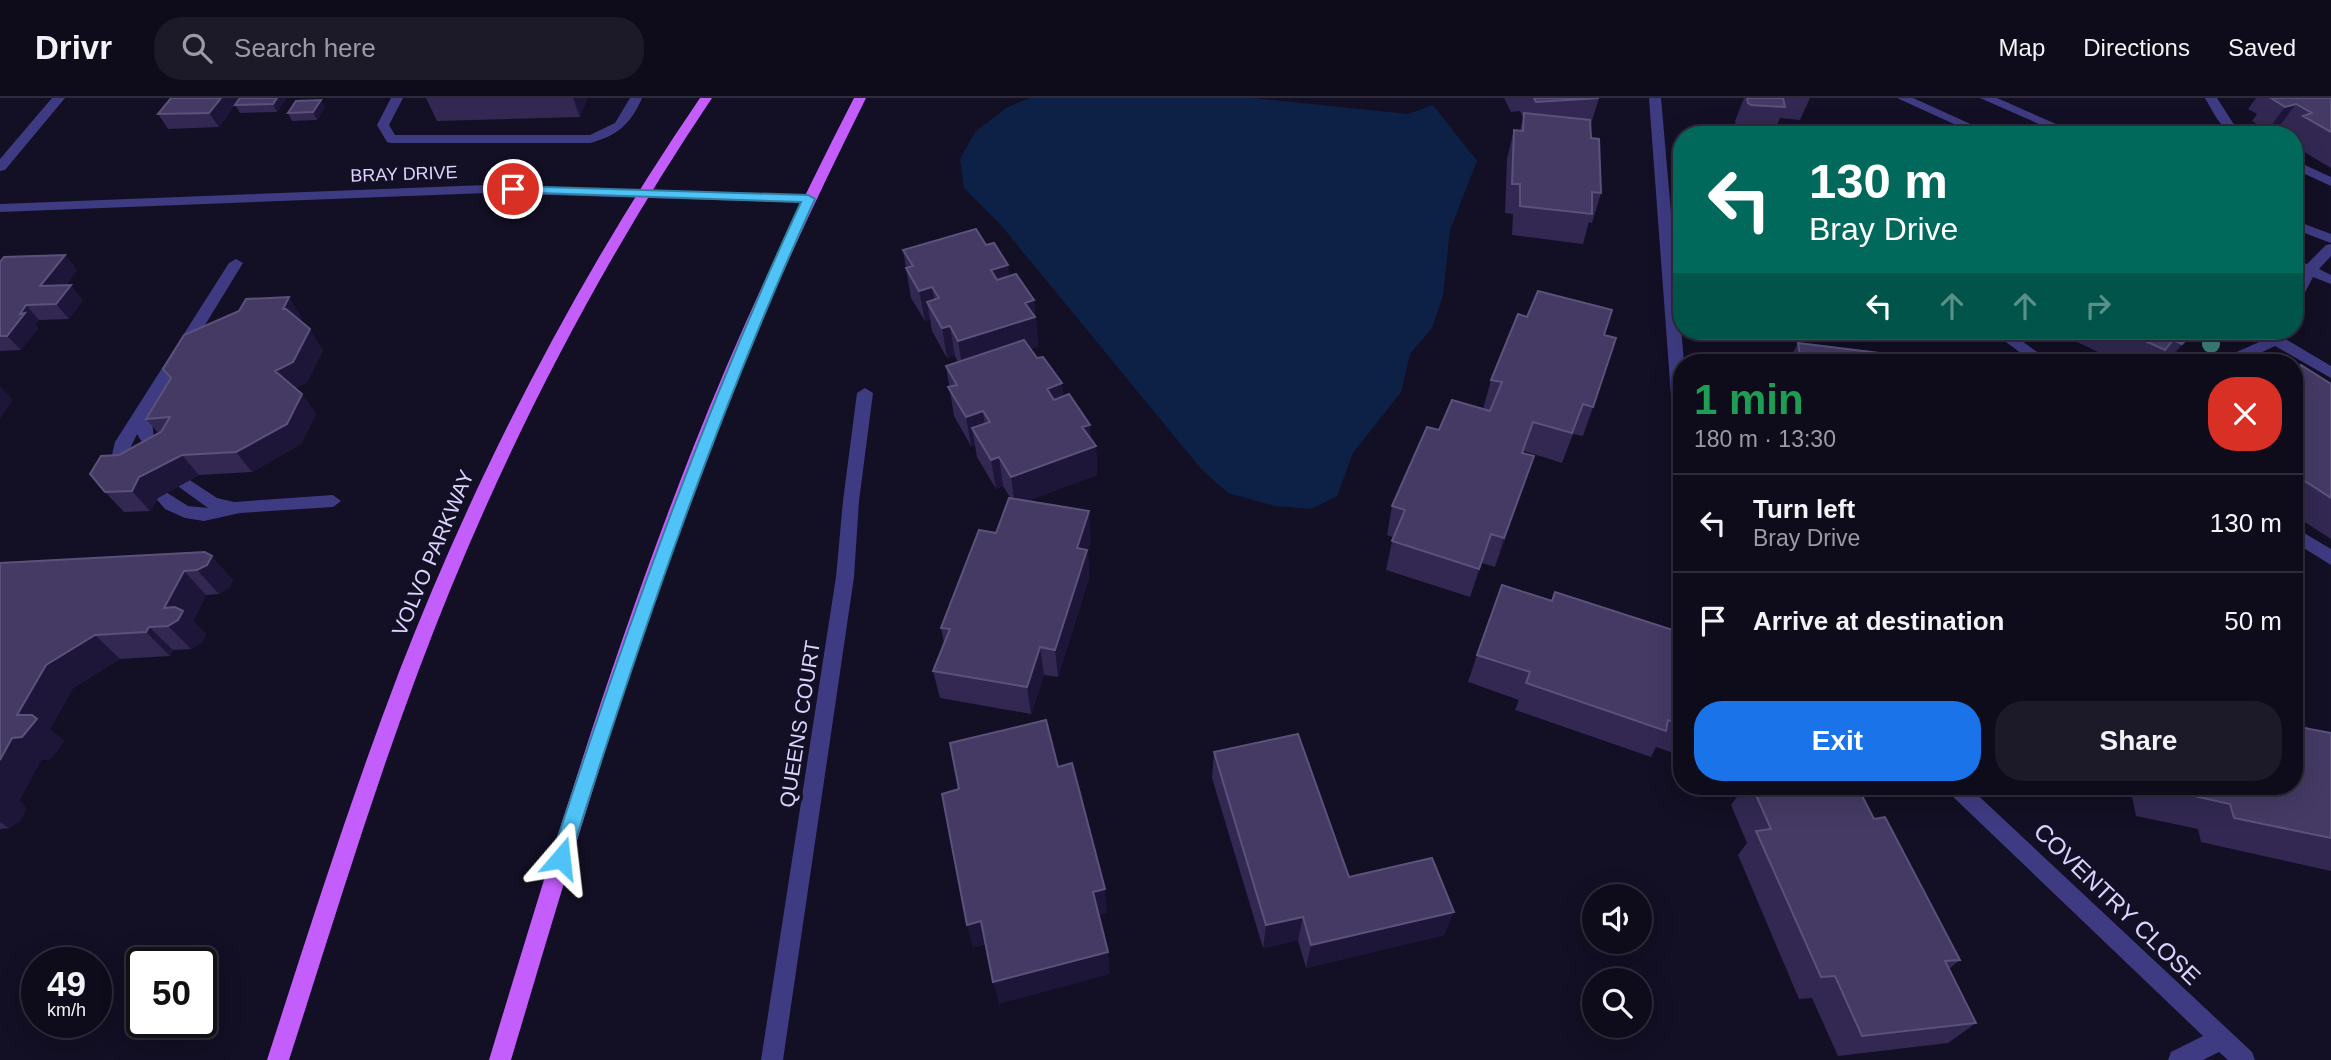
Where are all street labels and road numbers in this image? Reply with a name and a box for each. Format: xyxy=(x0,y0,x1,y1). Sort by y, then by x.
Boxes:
street label: BRAY DRIVE xyxy=(350,162,458,186)
street label: VOLVO PARKWAY xyxy=(387,466,478,639)
street label: QUEENS COURT xyxy=(775,639,824,809)
street label: COVENTRY CLOSE xyxy=(2029,817,2206,990)

